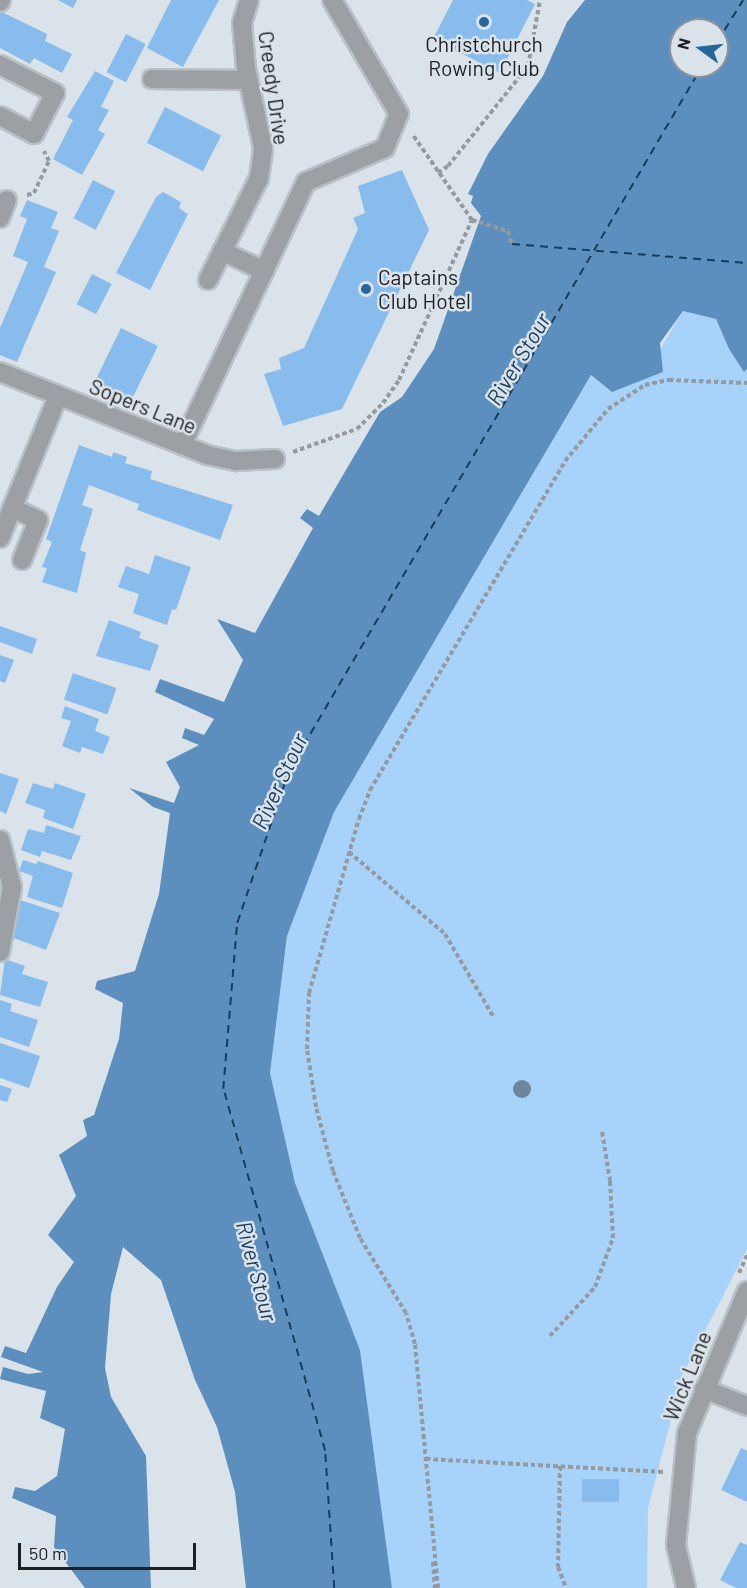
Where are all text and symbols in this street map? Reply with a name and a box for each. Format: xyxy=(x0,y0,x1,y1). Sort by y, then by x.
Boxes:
marker: Christchurch Rowing Club xyxy=(477,15,491,29)
north arrow xyxy=(669,18,729,78)
street label: Creedy Drive xyxy=(254,29,294,147)
place label: Christchurch Rowing Club xyxy=(425,31,543,81)
text: N xyxy=(673,36,694,51)
place label: Captains Club Hotel xyxy=(378,264,471,314)
marker: Captains Club Hotel xyxy=(359,282,373,296)
water label: River Stour xyxy=(480,308,556,410)
street label: Sopers Lane xyxy=(86,373,200,439)
water label: River Stour xyxy=(245,729,313,833)
water label: River Stour xyxy=(231,1218,283,1324)
street label: Wick Lane xyxy=(658,1327,716,1425)
scale bar xyxy=(21,1531,200,1569)
text: 50 m xyxy=(29,1542,67,1564)

